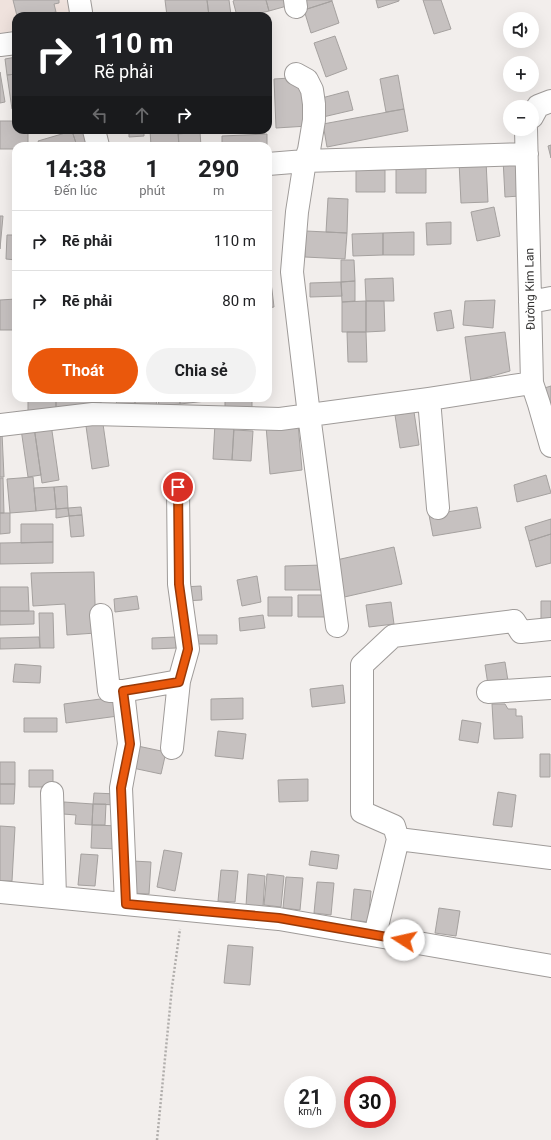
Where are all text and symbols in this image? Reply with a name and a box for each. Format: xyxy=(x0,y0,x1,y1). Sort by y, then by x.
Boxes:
map controls xyxy=(503,12,539,136)
button: sound xyxy=(503,12,539,48)
text: 110 m xyxy=(94,27,173,60)
icon: right xyxy=(28,28,80,80)
button: + xyxy=(503,56,539,92)
text: Rẽ phải xyxy=(94,61,153,82)
button: − xyxy=(503,100,539,136)
icon: left xyxy=(89,104,111,126)
icon: ahead xyxy=(131,104,153,126)
icon: right xyxy=(173,104,195,126)
text: 14:38 xyxy=(45,155,107,183)
text: 1 xyxy=(145,155,159,183)
text: 290 xyxy=(198,155,239,183)
text: Đến lúc xyxy=(54,183,97,198)
text: phút xyxy=(139,183,165,198)
text: m xyxy=(213,183,224,198)
icon: right xyxy=(28,230,50,252)
text: Rẽ phải xyxy=(62,232,112,250)
text: 110 m xyxy=(214,232,256,250)
street label: Đường Kim Lan xyxy=(522,248,538,330)
icon: right xyxy=(28,290,50,312)
text: Rẽ phải xyxy=(62,292,112,310)
text: 80 m xyxy=(222,292,256,310)
button: Thoát xyxy=(28,348,138,394)
button: Chia sẻ xyxy=(146,348,256,394)
pin xyxy=(161,470,195,504)
icon: arrive xyxy=(167,476,189,498)
position arrow xyxy=(383,919,425,961)
speed limit sign: 30 xyxy=(344,1076,396,1128)
text: 21 xyxy=(299,1085,321,1109)
text: km/h xyxy=(298,1106,322,1117)

